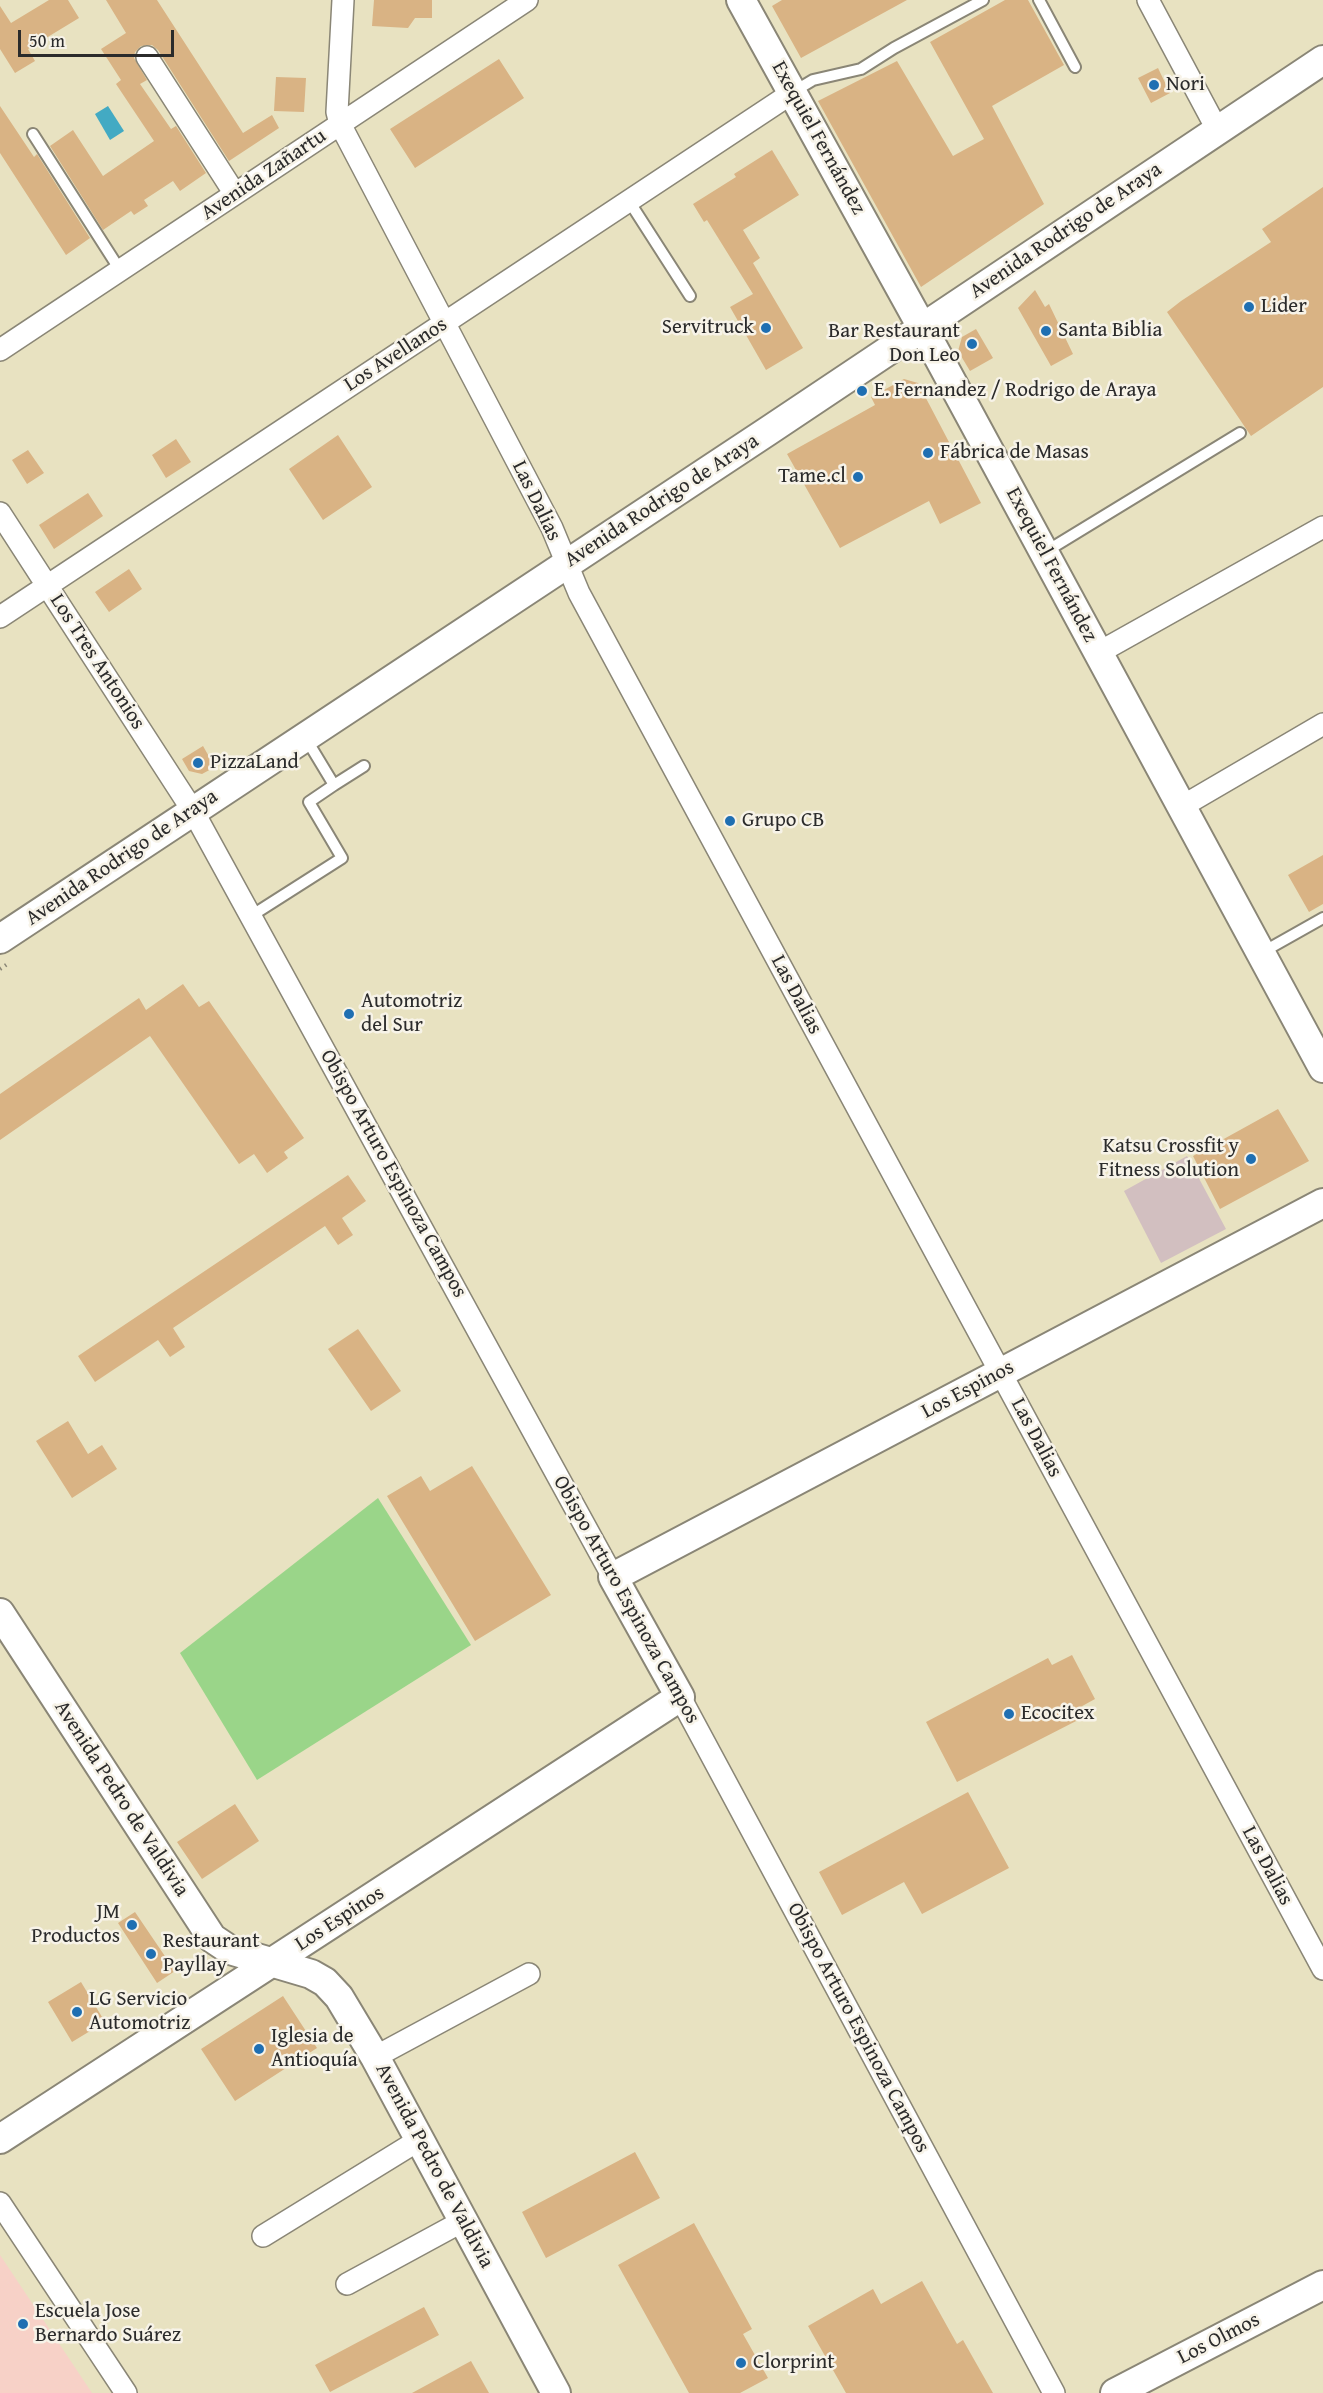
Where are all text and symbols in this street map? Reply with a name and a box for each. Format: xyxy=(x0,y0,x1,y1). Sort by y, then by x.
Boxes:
scale bar xyxy=(21,18,177,56)
text: 50 m xyxy=(29,27,65,54)
street label: Exequiel Fernández xyxy=(765,57,871,219)
place label: Nori xyxy=(1166,72,1205,98)
marker: Nori xyxy=(1147,78,1161,92)
street label: Avenida Zañartu xyxy=(197,124,331,226)
street label: Avenida Rodrigo de Araya xyxy=(965,157,1167,305)
place label: Lider xyxy=(1261,294,1307,320)
marker: Lider xyxy=(1242,300,1256,314)
street label: Los Avellanos xyxy=(340,312,452,398)
place label: Servitruck xyxy=(662,315,754,341)
place label: Santa Biblia xyxy=(1058,318,1162,344)
place label: Bar Restaurant Don Leo xyxy=(828,319,960,369)
marker: Servitruck xyxy=(759,321,773,335)
marker: Santa Biblia xyxy=(1039,324,1053,338)
marker: Bar Restaurant Don Leo xyxy=(965,337,979,351)
place label: E. Fernandez / Rodrigo de Araya xyxy=(874,378,1156,404)
marker: E. Fernandez / Rodrigo de Araya xyxy=(855,384,869,398)
street label: Avenida Rodrigo de Araya xyxy=(560,429,764,573)
place label: Fábrica de Masas xyxy=(940,440,1089,466)
marker: Fábrica de Masas xyxy=(921,446,935,460)
street label: Las Dalias xyxy=(506,457,566,545)
place label: Tame.cl xyxy=(778,464,846,490)
marker: Tame.cl xyxy=(851,470,865,484)
street label: Exequiel Fernández xyxy=(1000,483,1102,647)
street label: Los Tres Antonios xyxy=(44,590,150,734)
place label: PizzaLand xyxy=(210,750,299,776)
marker: PizzaLand xyxy=(191,756,205,770)
street label: Avenida Rodrigo de Araya xyxy=(21,784,223,932)
place label: Grupo CB xyxy=(742,808,824,834)
marker: Grupo CB xyxy=(723,814,737,828)
street label: Las Dalias xyxy=(765,951,827,1039)
place label: Automotriz del Sur xyxy=(361,989,462,1039)
marker: Automotriz del Sur xyxy=(342,1007,356,1021)
street label: Obispo Arturo Espinoza Campos xyxy=(314,1046,472,1302)
place label: Katsu Crossfit y Fitness Solution xyxy=(1098,1134,1239,1184)
marker: Katsu Crossfit y Fitness Solution xyxy=(1244,1152,1258,1166)
street label: Los Espinos xyxy=(918,1355,1018,1425)
street label: Las Dalias xyxy=(1005,1394,1067,1482)
street label: Obispo Arturo Espinoza Campos xyxy=(547,1472,705,1728)
street label: Avenida Pedro de Valdivia xyxy=(48,1696,194,1902)
place label: Ecocitex xyxy=(1021,1701,1094,1727)
marker: Ecocitex xyxy=(1002,1707,1016,1721)
street label: Las Dalias xyxy=(1236,1822,1298,1910)
street label: Los Espinos xyxy=(291,1881,389,1957)
street label: Obispo Arturo Espinoza Campos xyxy=(781,1899,935,2157)
place label: JM Productos xyxy=(31,1900,120,1950)
marker: JM Productos xyxy=(125,1918,139,1932)
place label: Restaurant Payllay xyxy=(163,1929,260,1979)
marker: Restaurant Payllay xyxy=(144,1947,158,1961)
place label: LG Servicio Automotriz xyxy=(89,1987,190,2037)
marker: LG Servicio Automotriz xyxy=(70,2005,84,2019)
place label: Iglesia de Antioquía xyxy=(271,2024,358,2074)
marker: Iglesia de Antioquía xyxy=(252,2042,266,2056)
street label: Avenida Pedro de Valdivia xyxy=(369,2059,499,2273)
place label: Escuela Jose Bernardo Suárez xyxy=(35,2299,181,2349)
street label: Los Olmos xyxy=(1174,2308,1264,2370)
marker: Escuela Jose Bernardo Suárez xyxy=(16,2317,30,2331)
place label: Clorprint xyxy=(753,2350,835,2376)
marker: Clorprint xyxy=(734,2356,748,2370)

